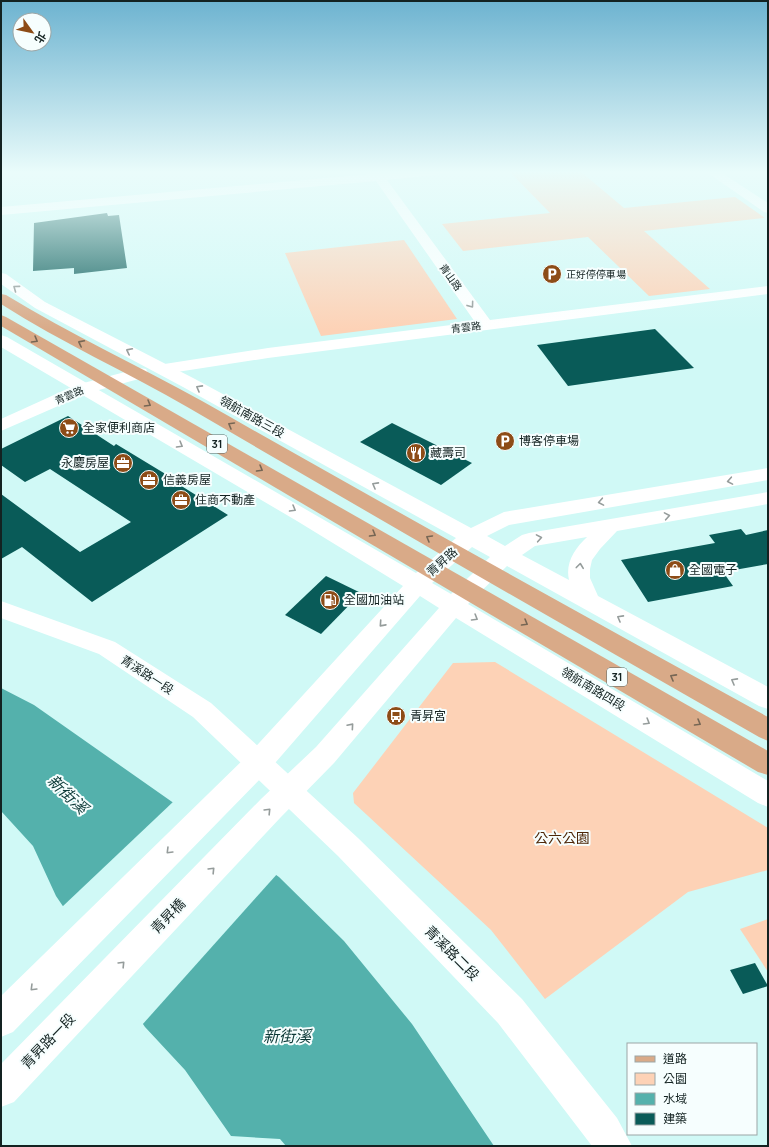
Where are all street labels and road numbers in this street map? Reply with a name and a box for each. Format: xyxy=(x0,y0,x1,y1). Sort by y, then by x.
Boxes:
street label: 青山路 xyxy=(437,261,465,293)
street label: 青雲路 xyxy=(450,318,482,336)
street label: 青雲路 xyxy=(52,383,86,407)
street label: 領航南路三段 xyxy=(217,392,288,441)
road number: 31 xyxy=(207,435,227,453)
street label: 青昇路 xyxy=(423,543,461,580)
street label: 青溪路一段 xyxy=(117,651,177,698)
street label: 領航南路四段 xyxy=(558,663,629,714)
road number: 31 xyxy=(607,668,627,686)
street label: 青昇橋 xyxy=(146,894,189,937)
street label: 青溪路二段 xyxy=(421,921,484,984)
street label: 青昇路一段 xyxy=(16,1009,79,1072)

